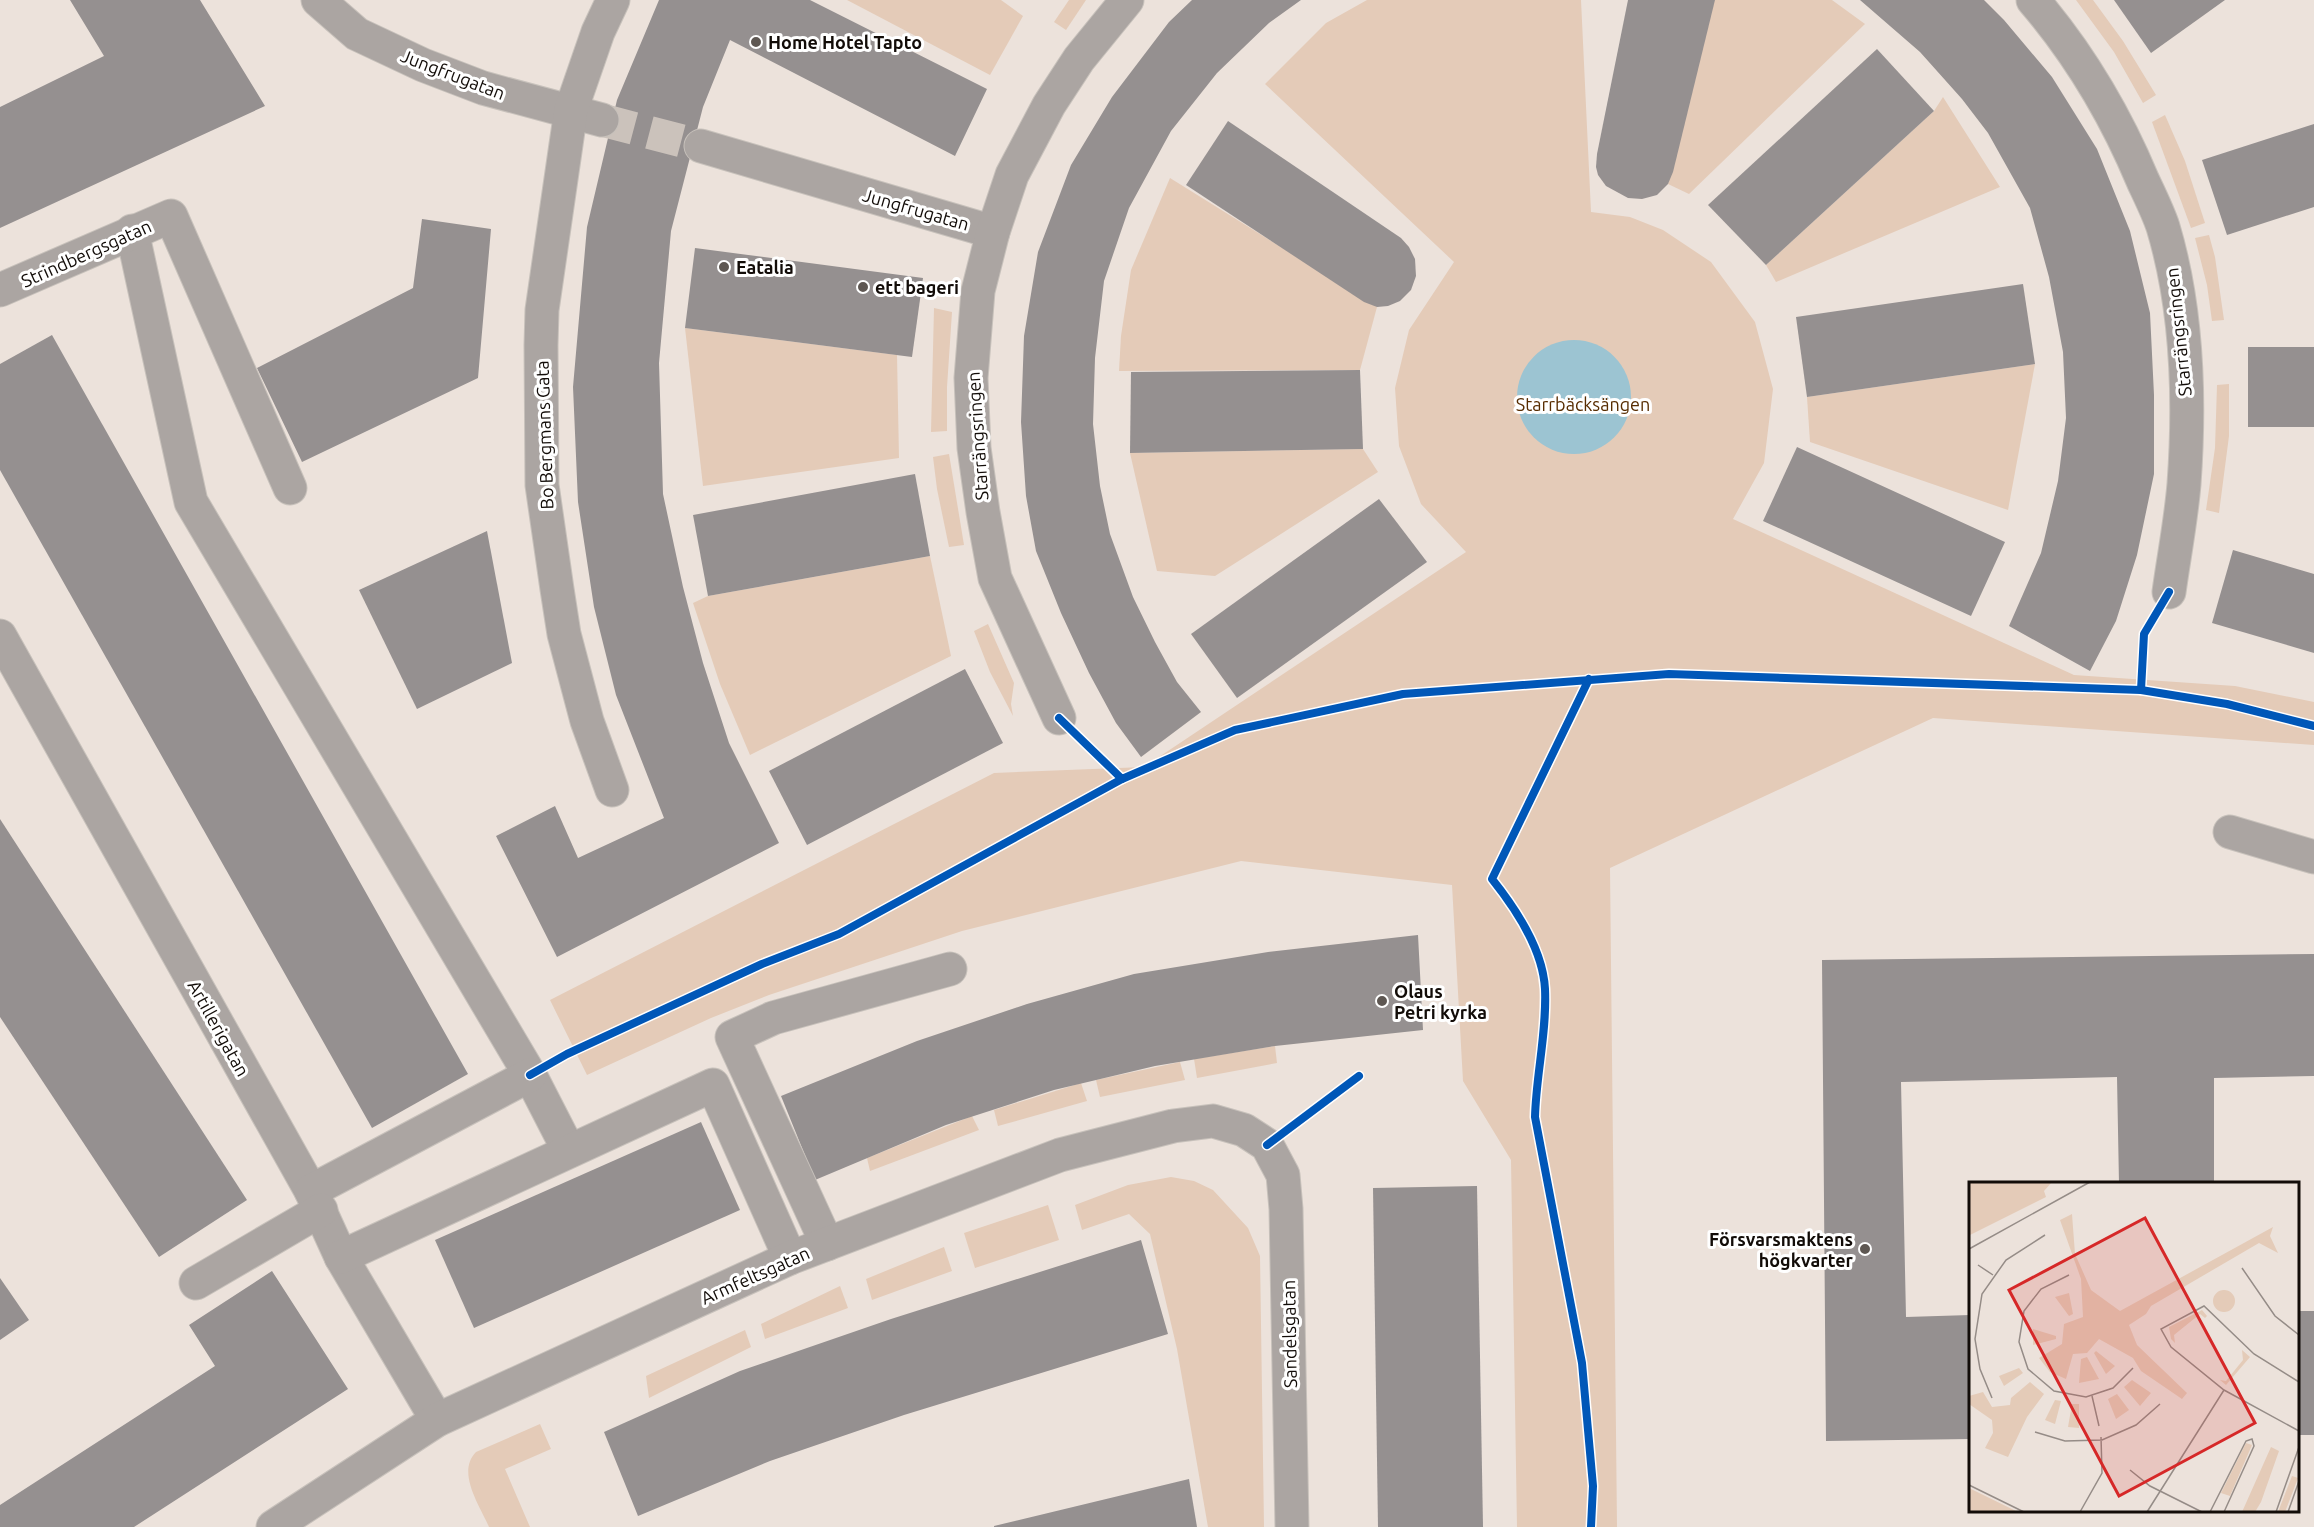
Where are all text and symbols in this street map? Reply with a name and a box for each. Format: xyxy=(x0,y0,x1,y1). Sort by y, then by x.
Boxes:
place label: Home Hotel Tapto xyxy=(768,32,922,52)
marker: Home Hotel Tapto xyxy=(749,35,763,49)
street label: Jungfrugatan xyxy=(398,45,508,103)
street label: Jungfrugatan xyxy=(860,184,972,234)
street label: Strindbergsgatan xyxy=(18,215,154,291)
place label: Eatalia xyxy=(736,257,794,277)
marker: Eatalia xyxy=(717,260,731,274)
street label: Starrängsringen xyxy=(2161,267,2195,397)
place label: ett bageri xyxy=(875,277,959,297)
marker: ett bageri xyxy=(856,280,870,294)
street label: Bo Bergmans Gata xyxy=(531,360,557,510)
street label: Starrängsringen xyxy=(963,371,991,501)
park label: Starrbäcksängen xyxy=(1516,394,1650,414)
street label: Artillerigatan xyxy=(184,976,254,1080)
place label: Olaus Petri kyrka xyxy=(1394,981,1487,1022)
marker: Olaus Petri kyrka xyxy=(1375,994,1389,1008)
inset map xyxy=(1969,1182,2299,1512)
place label: Försvarsmaktens högkvarter xyxy=(1709,1229,1854,1270)
street label: Armfeltsgatan xyxy=(698,1242,812,1308)
marker: Försvarsmaktens högkvarter xyxy=(1858,1242,1872,1256)
street label: Sandelsgatan xyxy=(1278,1280,1300,1388)

